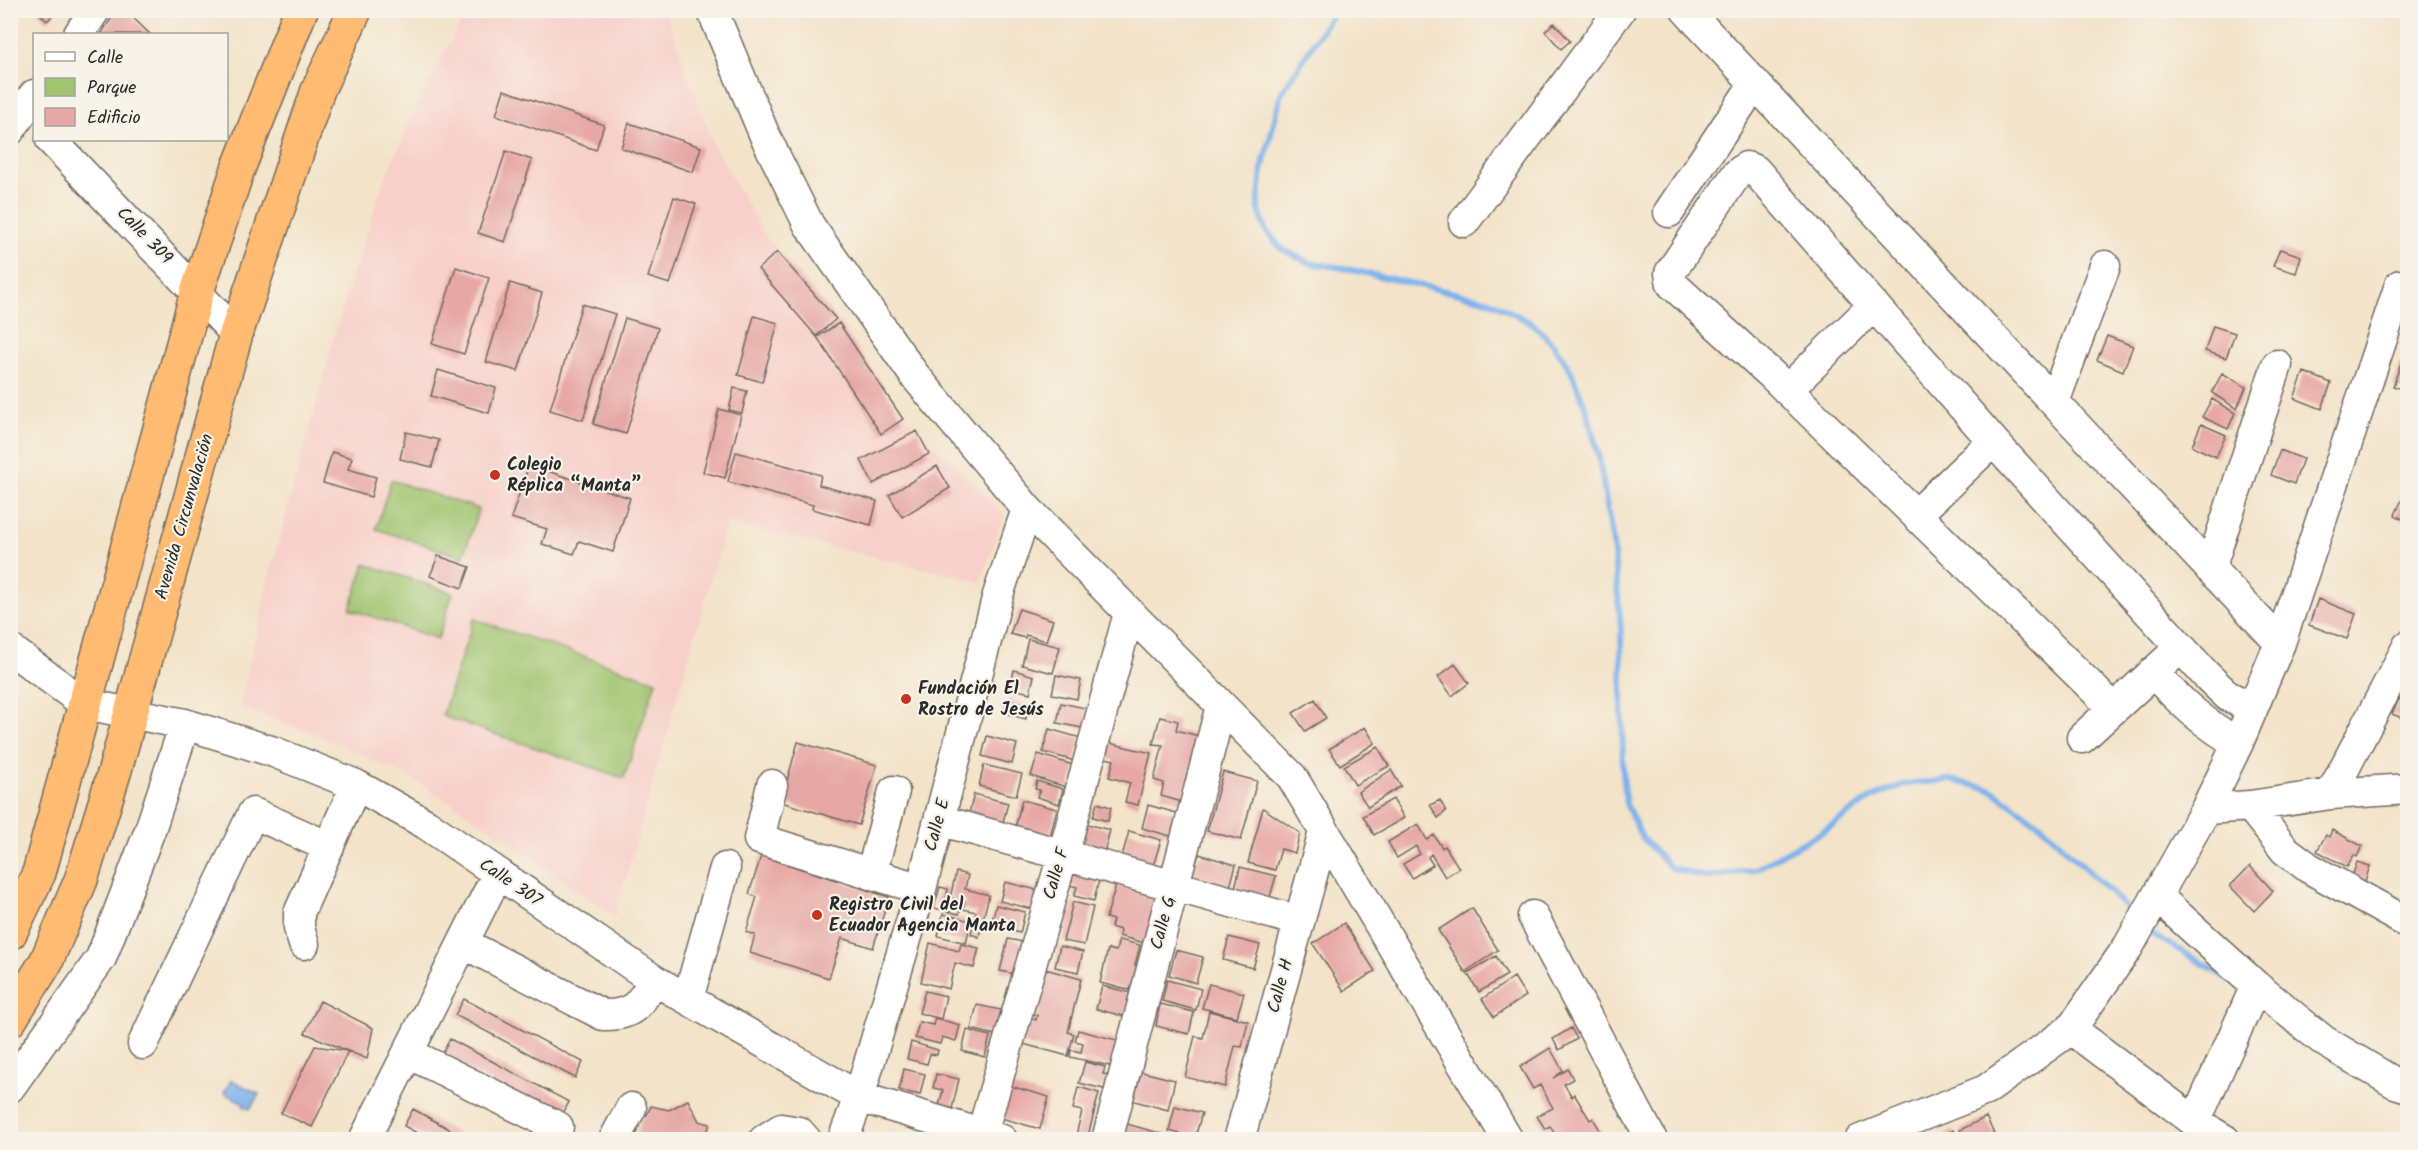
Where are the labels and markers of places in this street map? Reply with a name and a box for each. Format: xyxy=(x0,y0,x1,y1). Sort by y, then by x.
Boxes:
place label: Colegio Réplica “Manta” xyxy=(507,451,642,501)
marker: Colegio Réplica “Manta” xyxy=(488,468,502,482)
place label: Fundación El Rostro de Jesús xyxy=(918,675,1044,725)
marker: Fundación El Rostro de Jesús xyxy=(899,692,913,706)
place label: Registro Civil del Ecuador Agencia Manta xyxy=(829,891,1015,941)
marker: Registro Civil del Ecuador Agencia Manta xyxy=(810,908,824,922)

